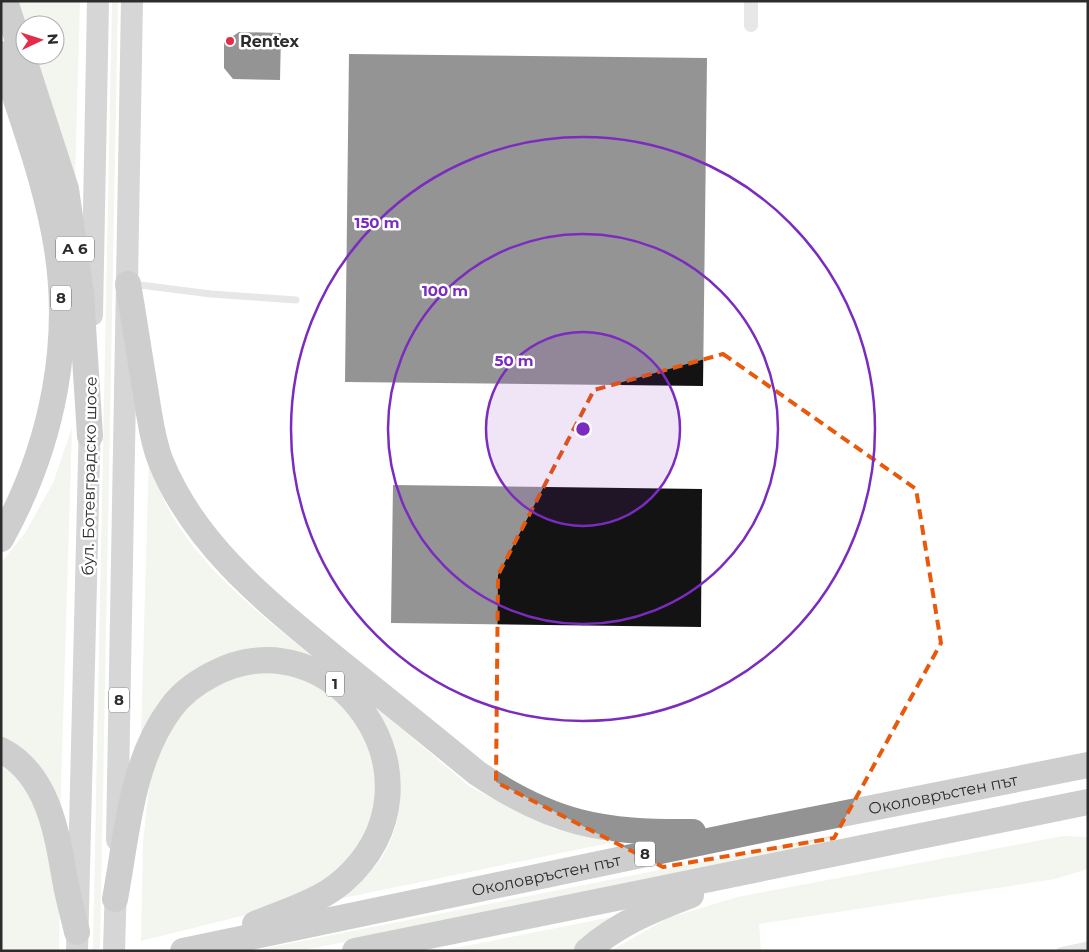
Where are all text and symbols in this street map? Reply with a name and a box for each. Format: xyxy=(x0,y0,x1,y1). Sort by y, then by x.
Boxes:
north arrow xyxy=(15,15,65,65)
place label: Rentex xyxy=(240,32,299,51)
text: N xyxy=(44,33,62,45)
marker: Rentex xyxy=(224,35,236,47)
text: 150 m xyxy=(355,213,399,232)
road number: A 6 xyxy=(56,236,94,262)
text: 100 m xyxy=(422,281,468,300)
road number: 8 xyxy=(51,286,71,310)
text: 50 m xyxy=(494,351,534,370)
street label: бул. Ботевградско шосе xyxy=(78,376,101,576)
centre of rings xyxy=(574,420,592,438)
road number: 1 xyxy=(326,672,344,696)
road number: 8 xyxy=(109,688,129,712)
street label: Околовръстен път xyxy=(867,770,1020,818)
road number: 8 xyxy=(635,842,655,866)
street label: Околовръстен път xyxy=(470,850,623,900)

